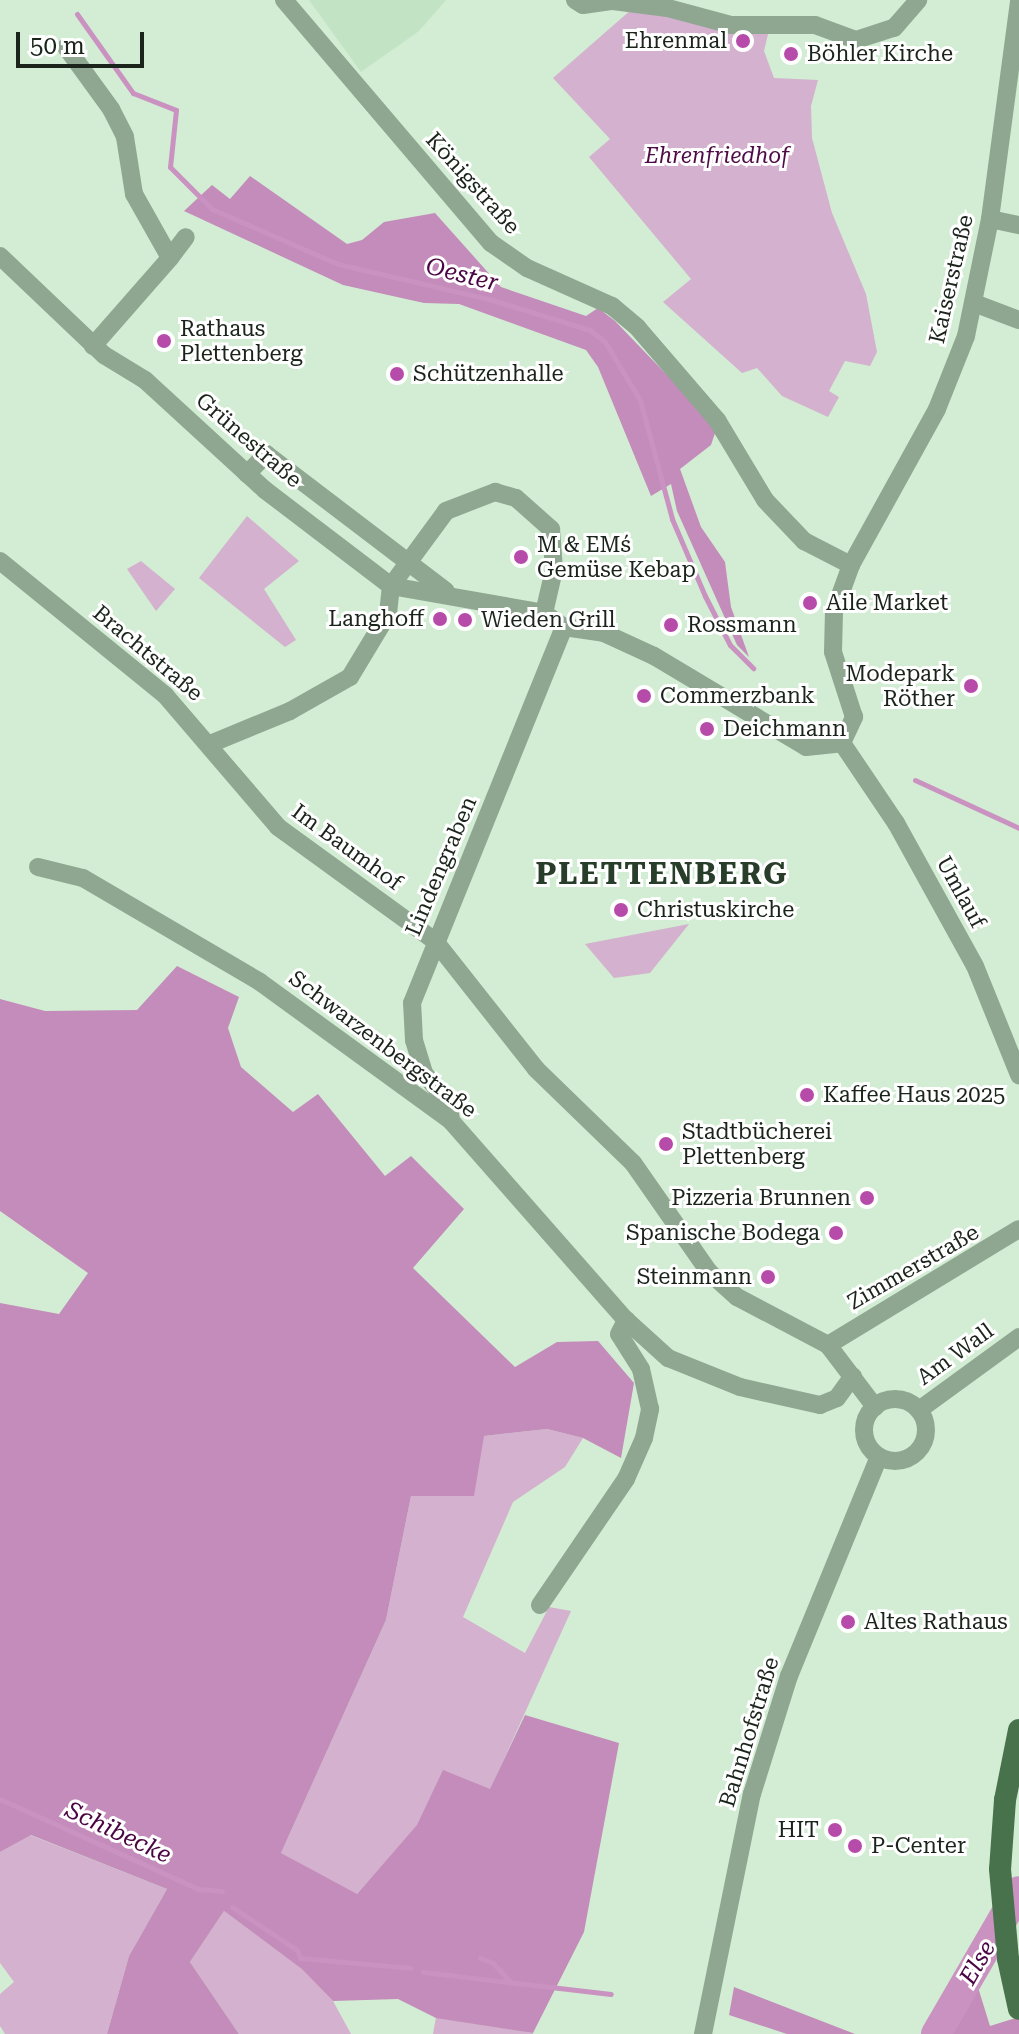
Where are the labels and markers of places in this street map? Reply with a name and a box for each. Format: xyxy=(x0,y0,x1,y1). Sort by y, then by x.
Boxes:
place label: Ehrenmal xyxy=(625,28,727,54)
marker: Ehrenmal xyxy=(734,32,752,50)
place label: Böhler Kirche xyxy=(807,41,953,67)
marker: Böhler Kirche xyxy=(782,45,800,63)
place label: Rathaus Plettenberg xyxy=(180,315,303,366)
marker: Rathaus Plettenberg xyxy=(155,332,173,350)
place label: Schützenhalle xyxy=(413,361,564,387)
marker: Schützenhalle xyxy=(388,365,406,383)
place label: M & EM´s Gemüse Kebap xyxy=(537,531,696,582)
marker: M & EM´s Gemüse Kebap xyxy=(512,548,530,566)
place label: Aile Market xyxy=(826,590,948,616)
marker: Aile Market xyxy=(801,594,819,612)
place label: Langhoff xyxy=(328,606,424,632)
place label: Wieden Grill xyxy=(481,607,615,633)
marker: Langhoff xyxy=(431,610,449,628)
marker: Wieden Grill xyxy=(456,611,474,629)
place label: Rossmann xyxy=(687,612,797,638)
marker: Rossmann xyxy=(662,616,680,634)
place label: Modepark Röther xyxy=(845,660,955,712)
marker: Modepark Röther xyxy=(962,677,980,695)
place label: Commerzbank xyxy=(660,683,815,709)
marker: Commerzbank xyxy=(635,687,653,705)
place label: Deichmann xyxy=(723,716,846,742)
marker: Deichmann xyxy=(698,720,716,738)
place label: Christuskirche xyxy=(637,897,794,923)
marker: Christuskirche xyxy=(612,901,630,919)
place label: Kaffee Haus 2025 xyxy=(823,1082,1005,1108)
marker: Kaffee Haus 2025 xyxy=(798,1086,816,1104)
place label: Stadtbücherei Plettenberg xyxy=(682,1118,832,1170)
marker: Stadtbücherei Plettenberg xyxy=(657,1135,675,1153)
place label: Pizzeria Brunnen xyxy=(671,1185,851,1211)
marker: Pizzeria Brunnen xyxy=(858,1189,876,1207)
place label: Spanische Bodega xyxy=(626,1220,820,1246)
marker: Spanische Bodega xyxy=(827,1224,845,1242)
place label: Steinmann xyxy=(637,1264,752,1290)
marker: Steinmann xyxy=(759,1268,777,1286)
place label: Altes Rathaus xyxy=(864,1609,1008,1635)
marker: Altes Rathaus xyxy=(839,1613,857,1631)
place label: HIT xyxy=(778,1817,819,1843)
marker: HIT xyxy=(826,1821,844,1839)
place label: P-Center xyxy=(871,1833,966,1859)
marker: P-Center xyxy=(846,1837,864,1855)

